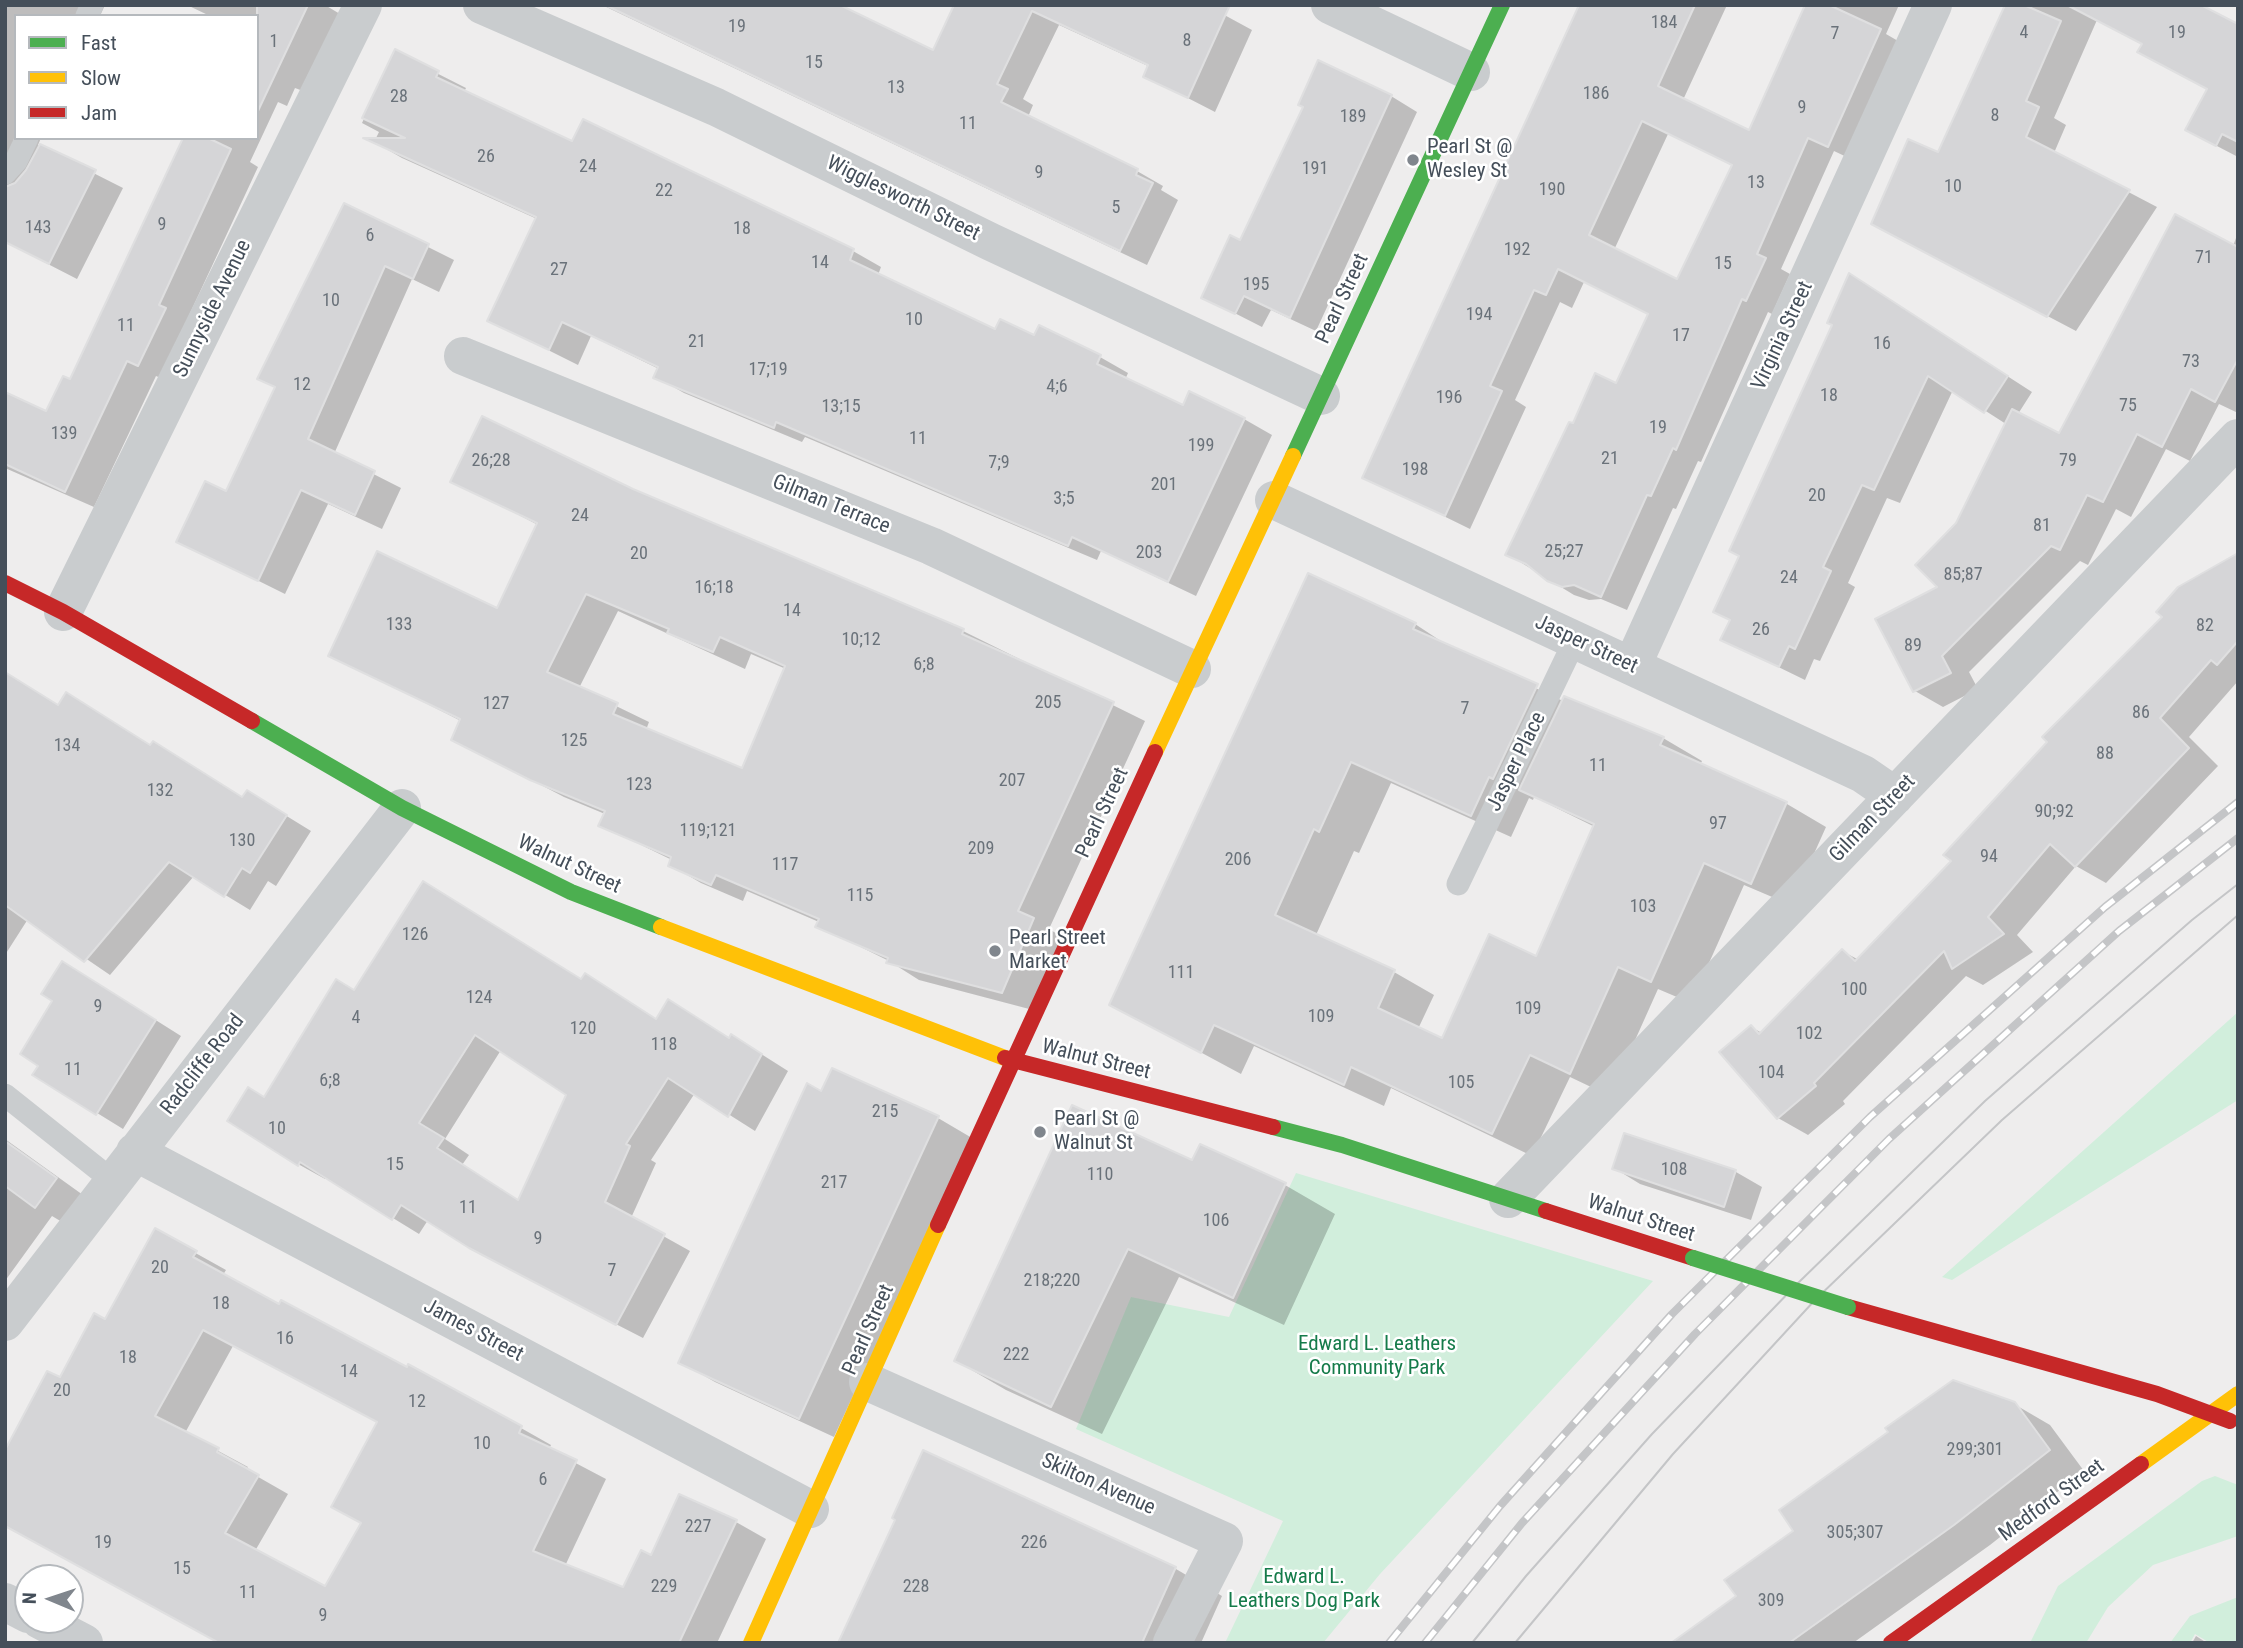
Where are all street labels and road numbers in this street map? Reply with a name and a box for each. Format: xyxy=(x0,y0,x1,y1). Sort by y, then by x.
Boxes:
street label: Wigglesworth Street xyxy=(822,151,984,247)
street label: Sunnyside Avenue xyxy=(169,236,257,382)
street label: Pearl Street xyxy=(1311,250,1375,348)
street label: Virginia Street xyxy=(1747,278,1819,394)
street label: Gilman Terrace xyxy=(768,470,894,540)
street label: Jasper Street xyxy=(1531,610,1641,680)
street label: Jasper Place xyxy=(1482,708,1552,816)
street label: Pearl Street xyxy=(1071,764,1135,862)
street label: Gilman Street xyxy=(1825,770,1921,868)
street label: Walnut Street xyxy=(513,830,625,900)
street label: Radcliffe Road xyxy=(156,1010,250,1120)
street label: Walnut Street xyxy=(1039,1034,1153,1086)
street label: Walnut Street xyxy=(1584,1190,1698,1248)
street label: Pearl Street xyxy=(838,1281,900,1379)
street label: James Street xyxy=(419,1294,527,1368)
street label: Skilton Avenue xyxy=(1037,1449,1159,1521)
street label: Medford Street xyxy=(1994,1454,2110,1548)

